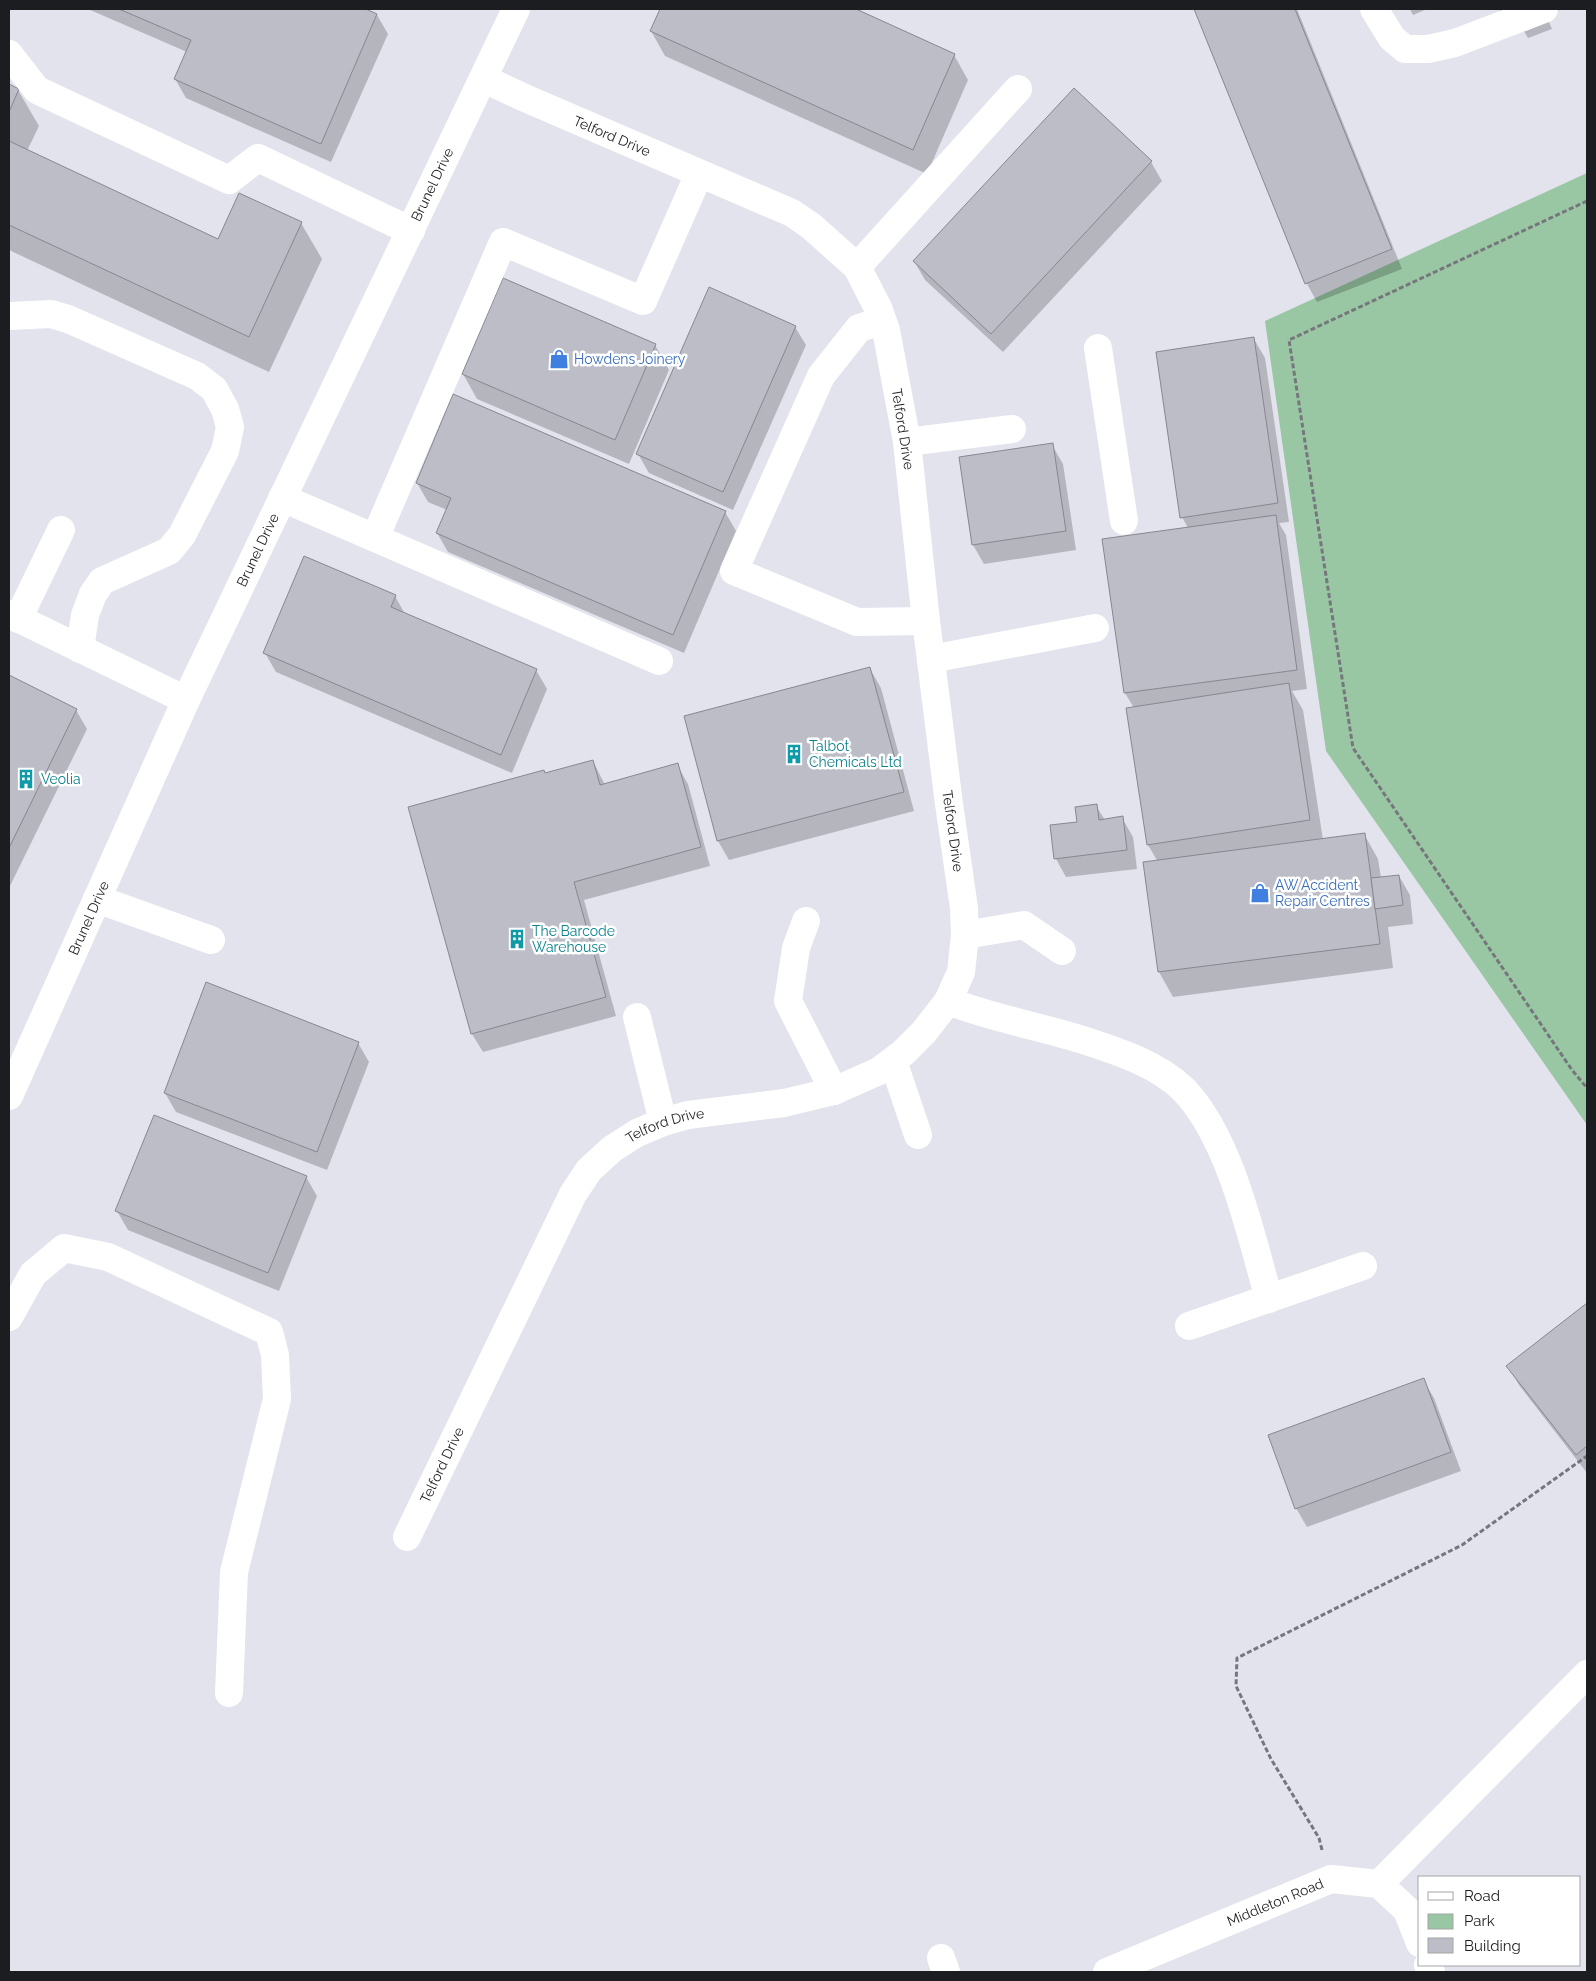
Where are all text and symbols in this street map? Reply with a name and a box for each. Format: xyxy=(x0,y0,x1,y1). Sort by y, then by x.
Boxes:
street label: Telford Drive xyxy=(571,113,653,159)
street label: Brunel Drive xyxy=(408,145,456,224)
shop icon: Howdens Joinery xyxy=(548,348,570,370)
place label: Howdens Joinery xyxy=(574,351,686,367)
street label: Telford Drive xyxy=(889,387,917,471)
street label: Brunel Drive xyxy=(233,511,282,589)
place label: Talbot Chemicals Ltd xyxy=(809,738,902,770)
building icon: Talbot Chemicals Ltd xyxy=(783,743,805,765)
building icon: Veolia xyxy=(15,768,37,790)
place label: Veolia xyxy=(41,771,81,787)
street label: Telford Drive xyxy=(939,789,967,873)
place label: AW Accident Repair Centres xyxy=(1275,877,1370,909)
street label: Brunel Drive xyxy=(65,878,112,957)
shop icon: AW Accident Repair Centres xyxy=(1249,882,1271,904)
place label: The Barcode Warehouse xyxy=(532,923,615,955)
building icon: The Barcode Warehouse xyxy=(506,928,528,950)
street label: Telford Drive xyxy=(623,1105,705,1146)
street label: Telford Drive xyxy=(417,1425,467,1505)
street label: Middleton Road xyxy=(1224,1875,1326,1929)
legend xyxy=(1418,1876,1581,1966)
text: Road xyxy=(1464,1887,1500,1905)
text: Park xyxy=(1464,1912,1495,1930)
text: Building xyxy=(1464,1937,1521,1955)

